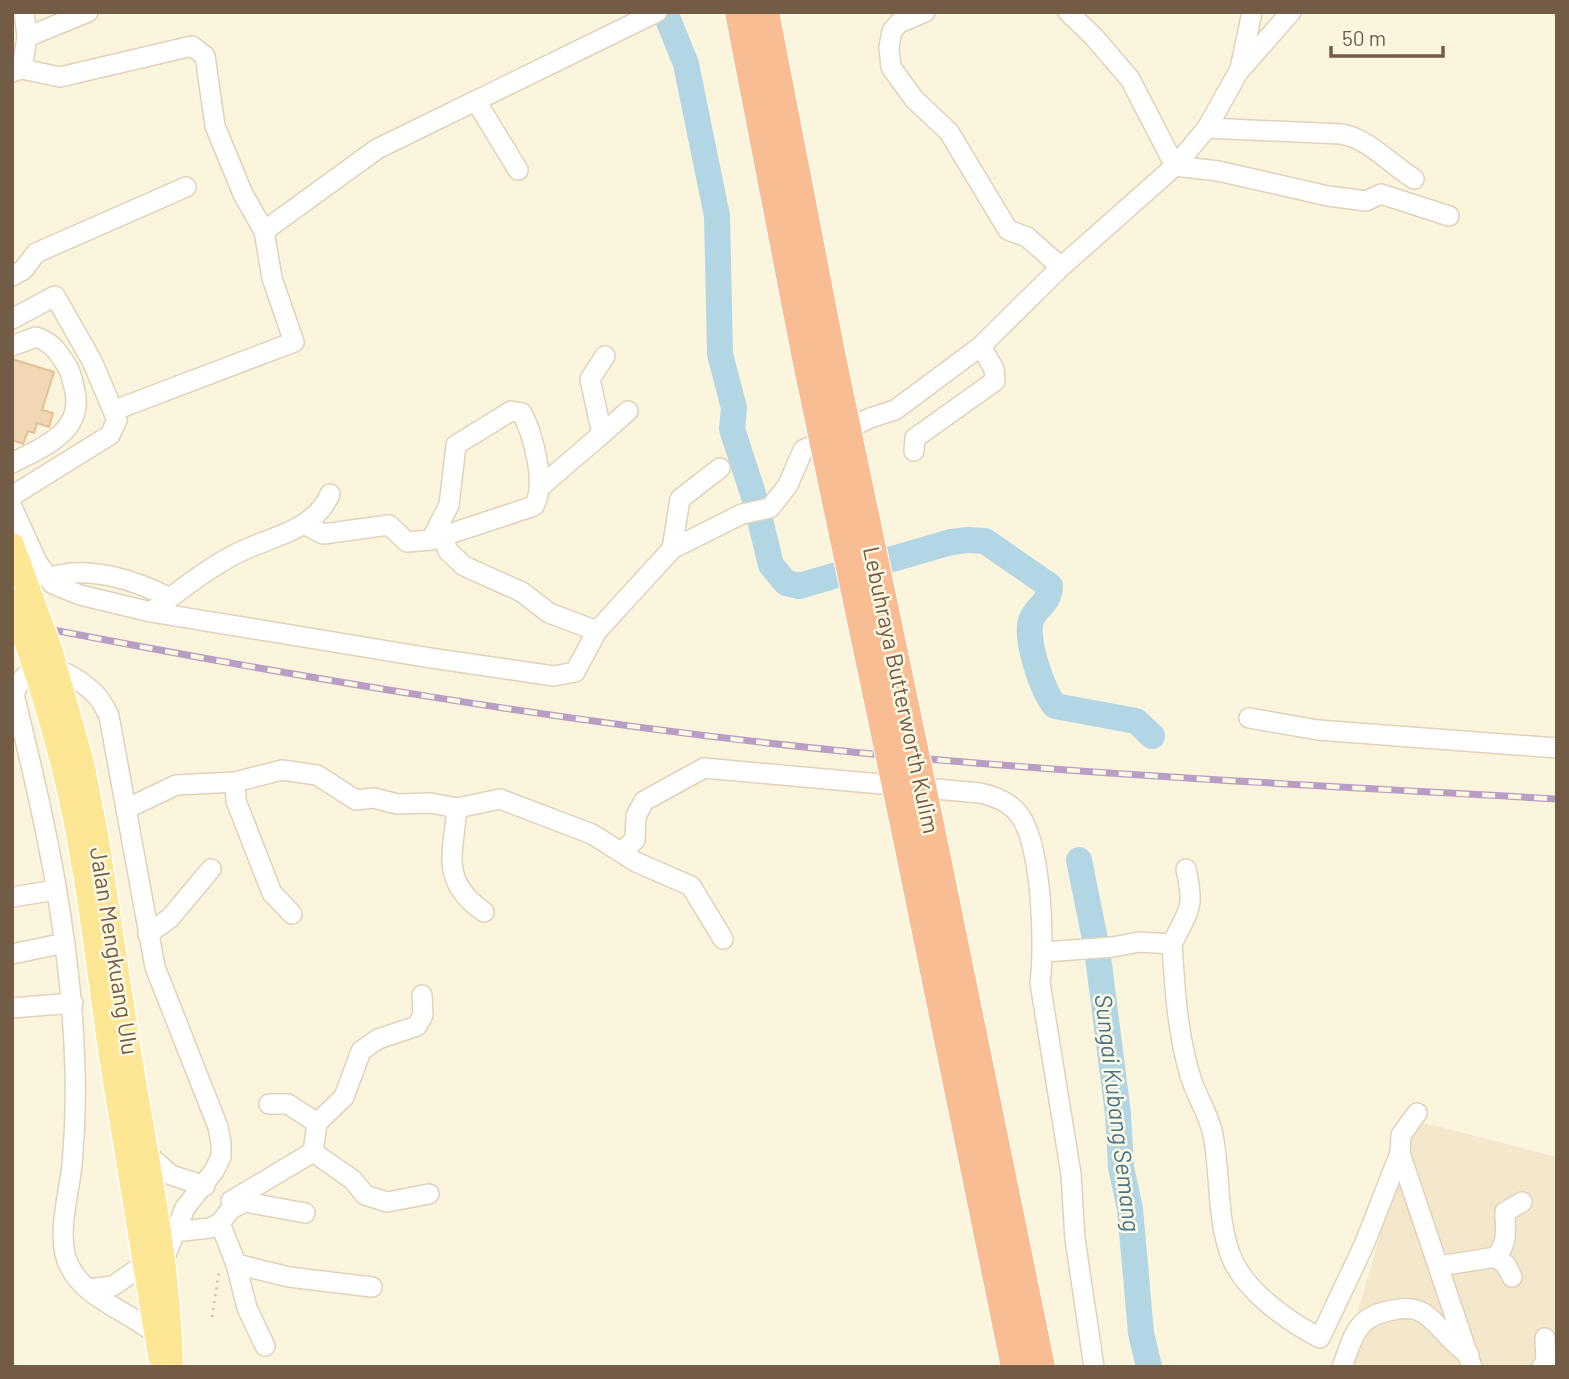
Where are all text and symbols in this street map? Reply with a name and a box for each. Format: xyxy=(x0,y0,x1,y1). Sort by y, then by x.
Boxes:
scale bar xyxy=(1331,14,1443,58)
text: 50 m xyxy=(1342,25,1386,50)
street label: Lebuhraya Butterworth Kulim xyxy=(858,544,946,836)
street label: Jalan Mengkuang Ulu xyxy=(85,845,145,1057)
water label: Sungai Kubang Semang xyxy=(1090,992,1147,1233)

